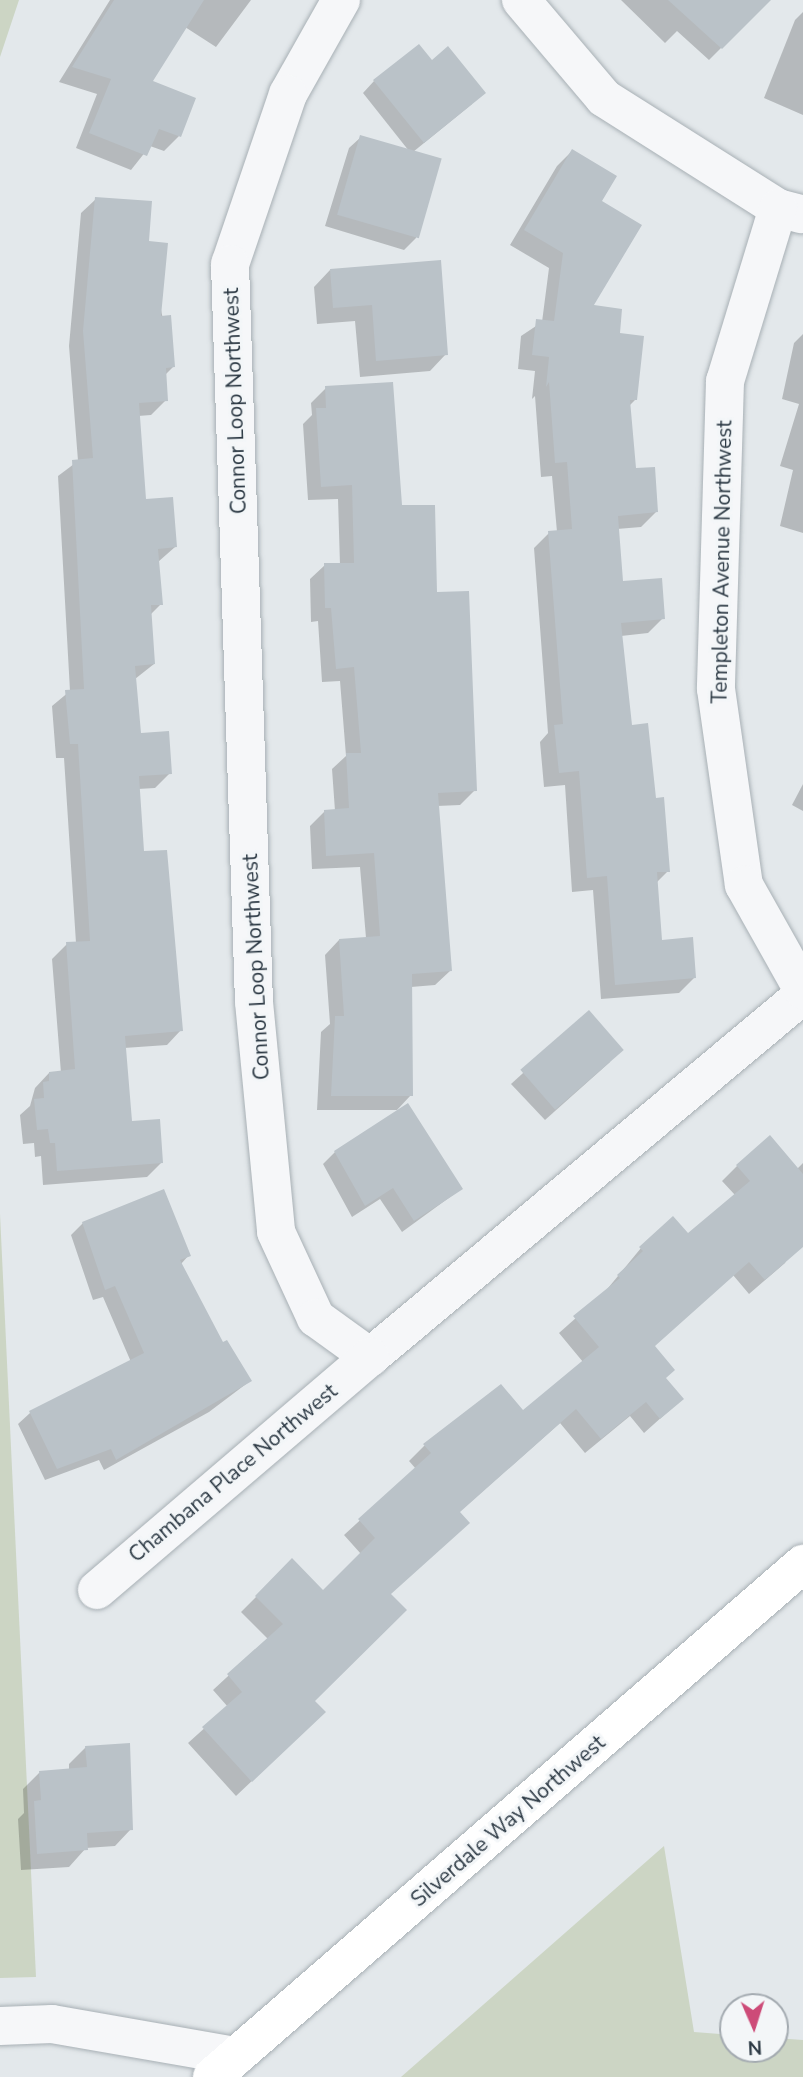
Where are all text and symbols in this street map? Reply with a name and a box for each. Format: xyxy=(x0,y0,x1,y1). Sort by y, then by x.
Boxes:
street label: Connor Loop Northwest xyxy=(218,287,252,515)
street label: Templeton Avenue Northwest xyxy=(707,420,737,704)
street label: Connor Loop Northwest xyxy=(237,853,275,1081)
street label: Chambana Place Northwest xyxy=(124,1378,342,1568)
street label: Silverdale Way Northwest xyxy=(406,1730,610,1912)
north arrow xyxy=(719,1993,789,2063)
text: N xyxy=(747,2034,763,2060)

